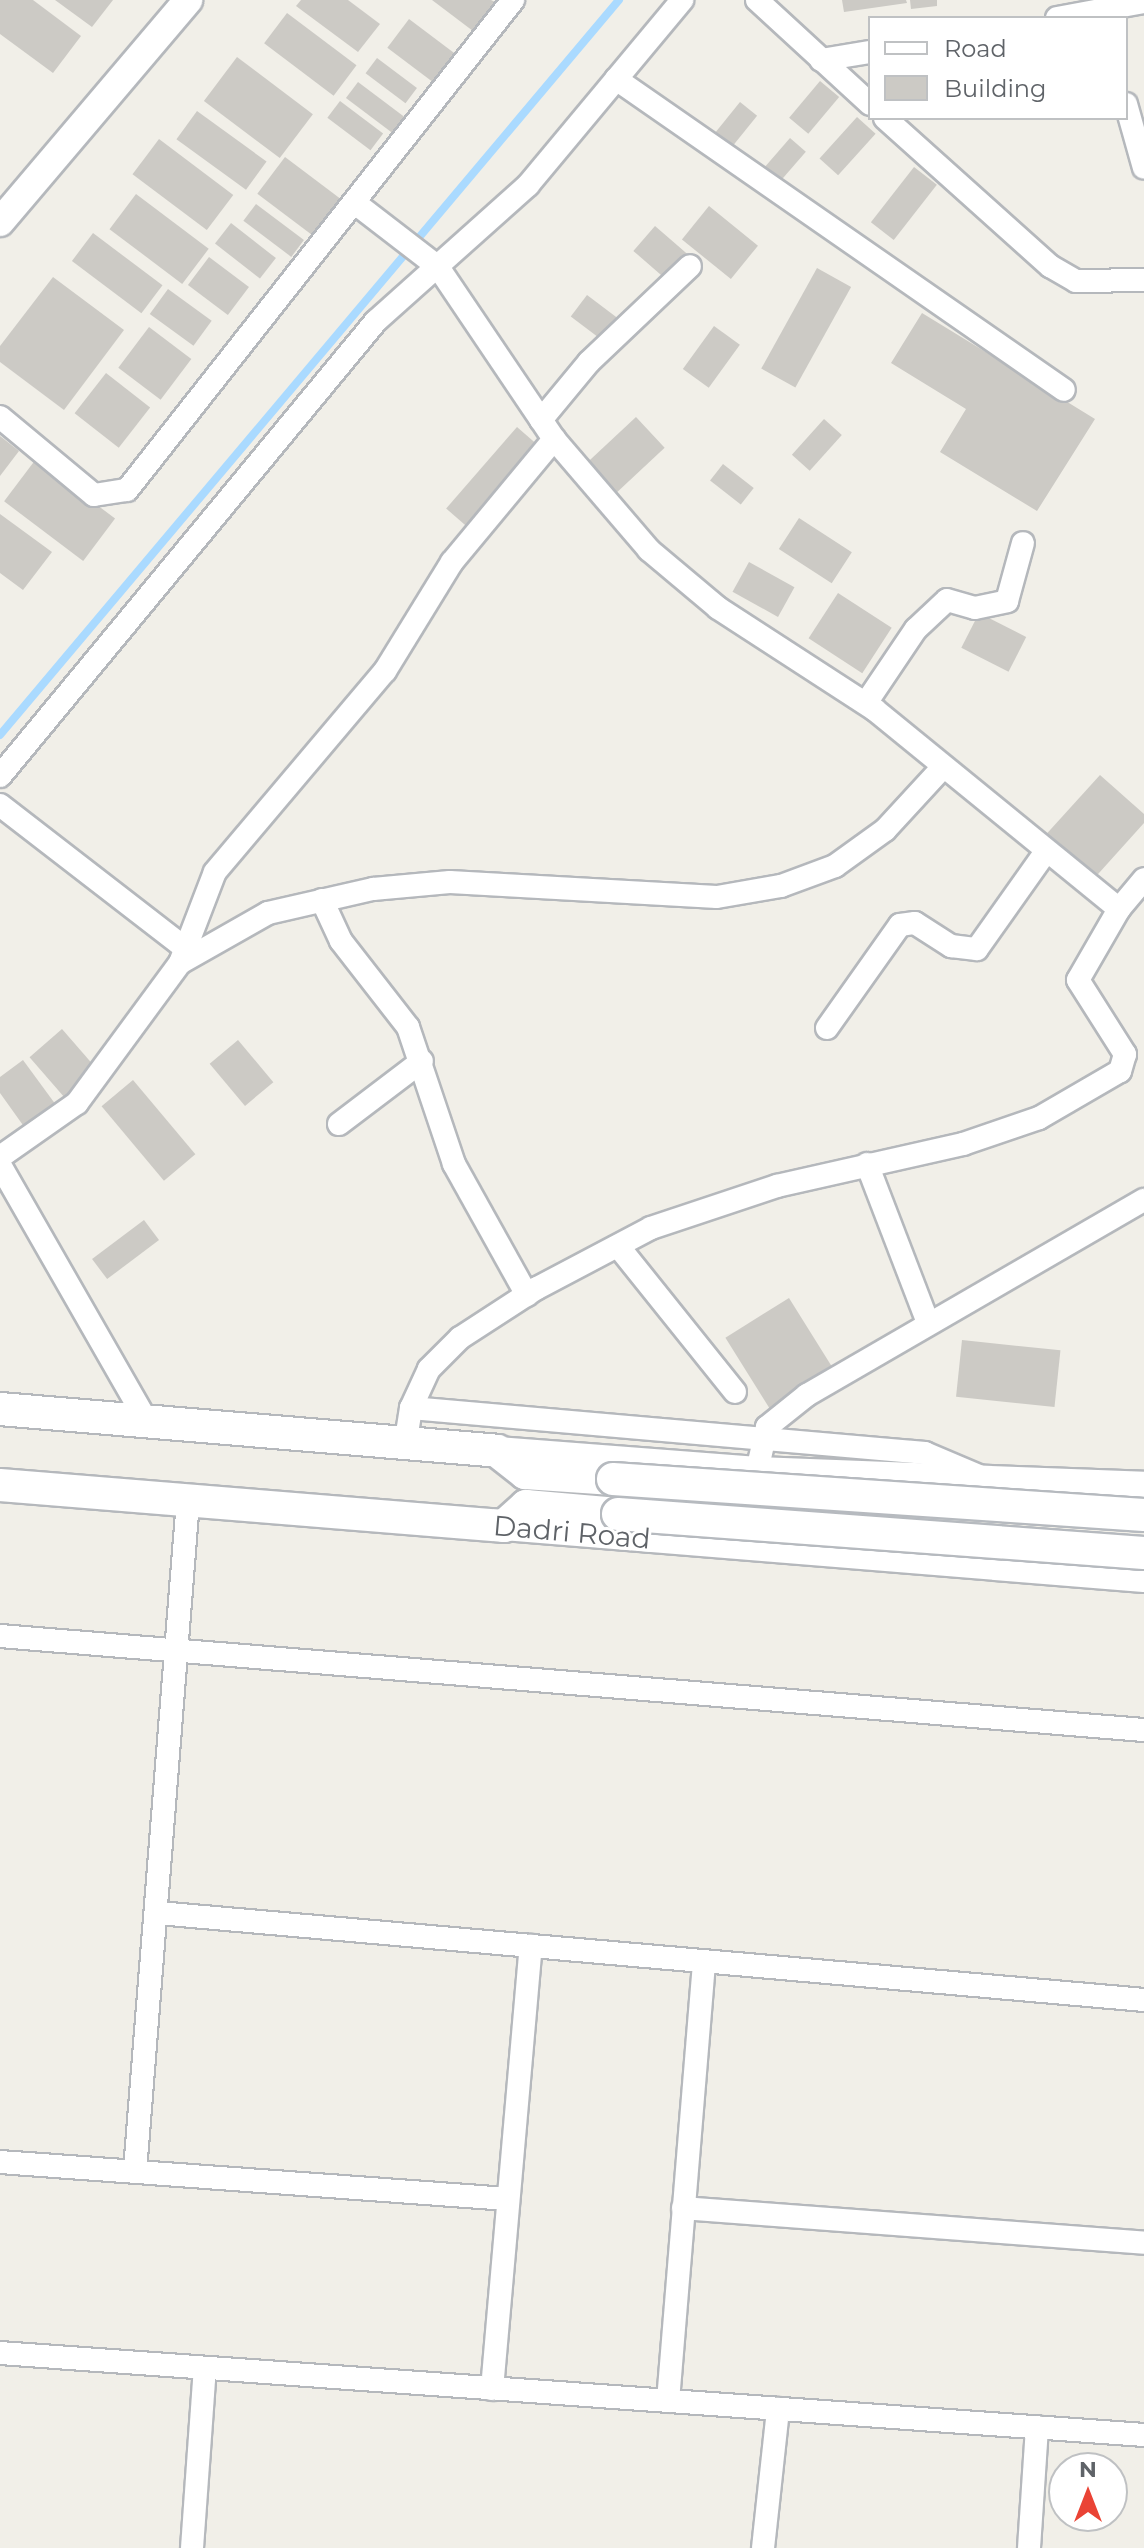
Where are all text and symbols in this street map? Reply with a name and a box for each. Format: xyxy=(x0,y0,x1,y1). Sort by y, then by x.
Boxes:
legend xyxy=(868,16,1128,120)
text: Road xyxy=(944,34,1007,63)
text: Building xyxy=(944,74,1047,103)
street label: Dadri Road xyxy=(492,1508,652,1556)
north arrow xyxy=(1048,2452,1128,2532)
text: N xyxy=(1079,2456,1097,2483)

